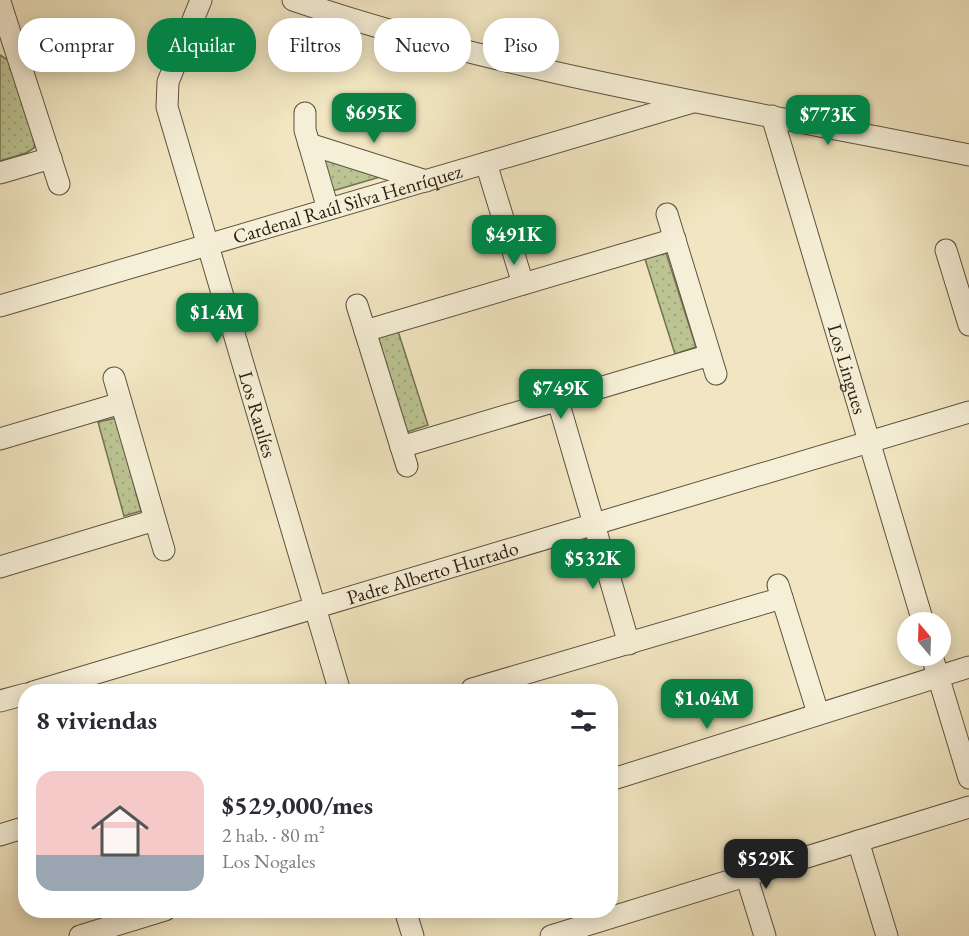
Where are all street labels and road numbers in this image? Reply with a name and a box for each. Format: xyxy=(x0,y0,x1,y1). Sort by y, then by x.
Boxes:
street label: Cardenal Raúl Silva Henríquez xyxy=(230,158,465,250)
street label: Los Lingues xyxy=(822,321,873,417)
street label: Los Raulíes xyxy=(233,368,283,461)
street label: Padre Alberto Hurtado xyxy=(343,534,522,610)

